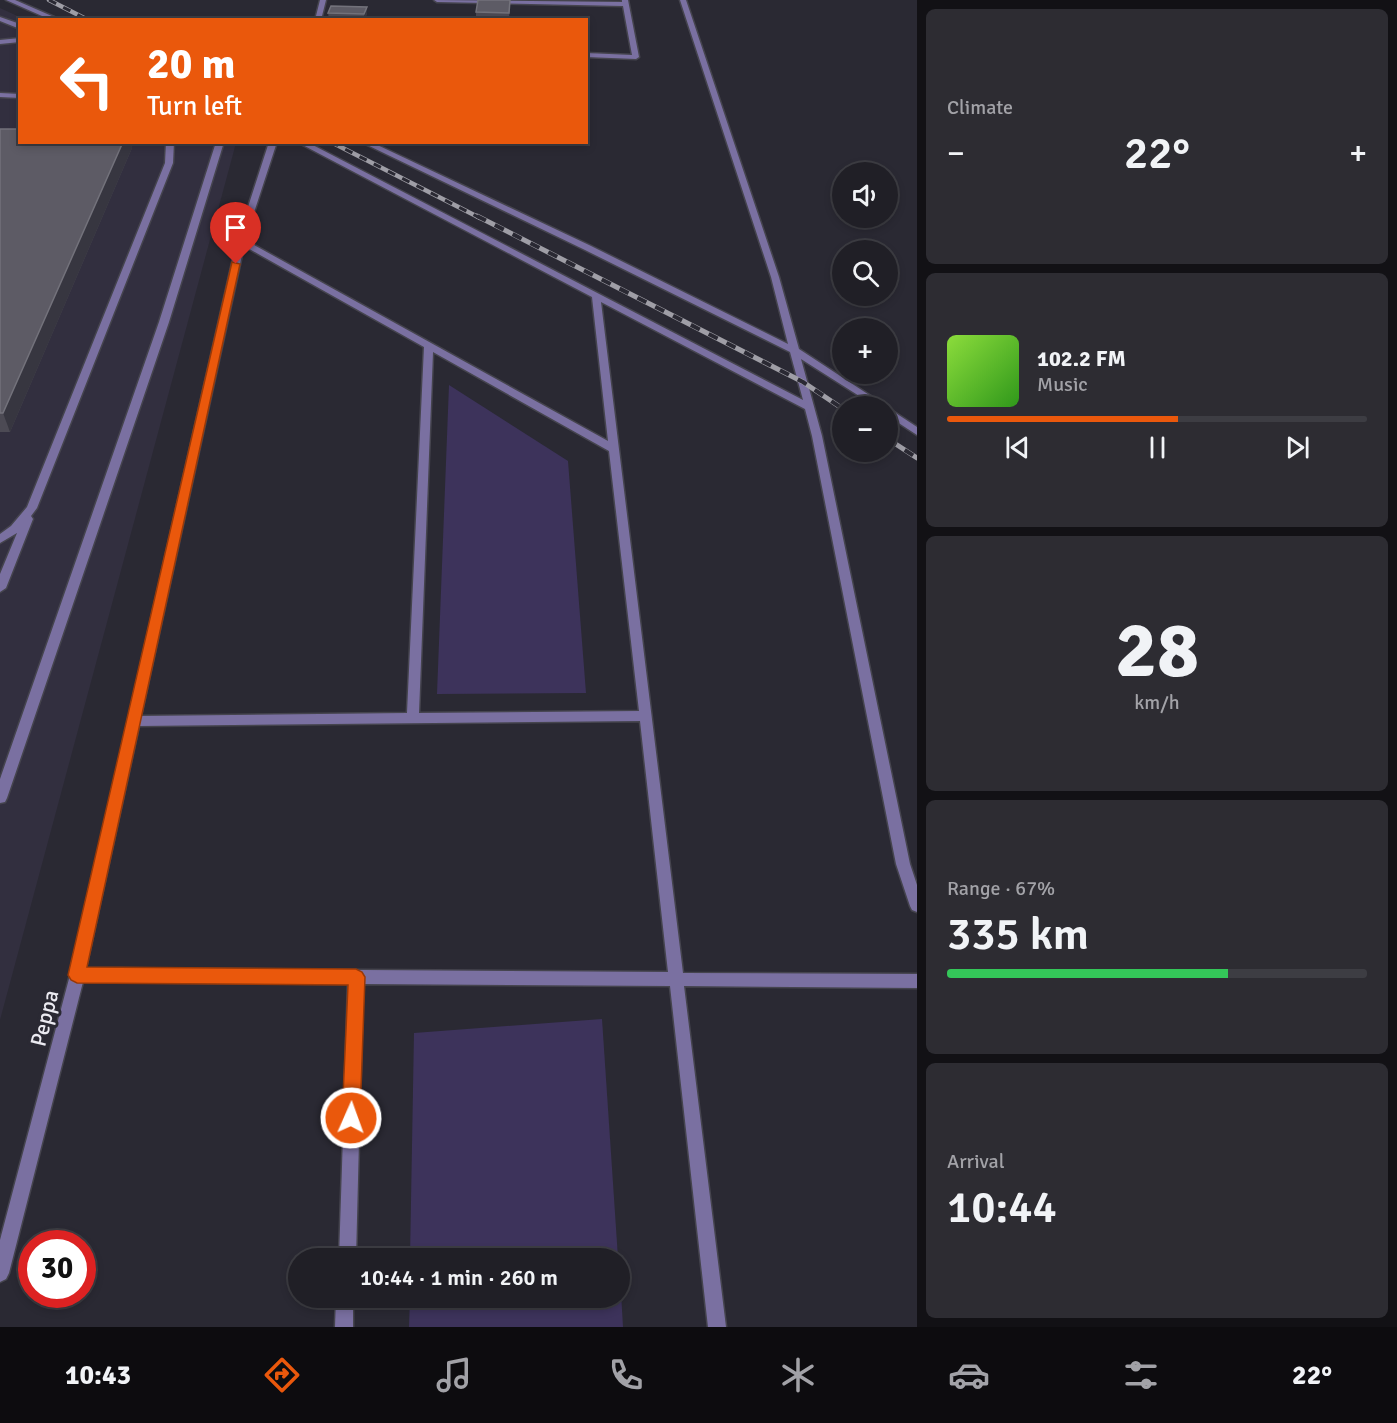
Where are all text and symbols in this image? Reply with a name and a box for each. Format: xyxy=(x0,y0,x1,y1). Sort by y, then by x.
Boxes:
text: 20 m xyxy=(147,39,236,90)
icon: left xyxy=(48,42,126,120)
text: Turn left xyxy=(147,90,242,123)
text: Climate xyxy=(947,95,1013,120)
text: 22° xyxy=(1124,126,1190,181)
text: − xyxy=(947,133,965,174)
text: + xyxy=(1349,133,1367,174)
map controls xyxy=(832,162,898,462)
button: sound xyxy=(832,162,898,228)
pin xyxy=(210,202,261,264)
icon: arrive xyxy=(219,211,252,244)
button: search xyxy=(832,240,898,306)
button: + xyxy=(832,318,898,384)
text: 102.2 FM xyxy=(1037,345,1126,372)
text: Music xyxy=(1037,372,1088,397)
button: − xyxy=(832,396,898,462)
icon: previous xyxy=(1001,431,1034,464)
icon: pause xyxy=(1141,431,1174,464)
icon: next xyxy=(1281,431,1314,464)
text: 28 xyxy=(1115,603,1199,699)
text: km/h xyxy=(1134,690,1180,715)
text: Range · 67% xyxy=(947,876,1055,901)
text: 335 km xyxy=(947,907,1089,962)
street label: Peppa xyxy=(24,987,65,1049)
position arrow xyxy=(319,1086,383,1150)
text: Arrival xyxy=(947,1149,1005,1174)
text: 10:44 xyxy=(947,1180,1057,1235)
speed limit sign: 30 xyxy=(18,1230,96,1308)
text: 10:44 · 1 min · 260 m xyxy=(360,1264,558,1291)
icon: directions xyxy=(261,1354,303,1396)
icon: music xyxy=(433,1354,475,1396)
icon: phone xyxy=(605,1354,647,1396)
icon: climate xyxy=(777,1354,819,1396)
icon: car xyxy=(948,1354,990,1396)
icon: filters xyxy=(1120,1354,1162,1396)
text: 10:43 xyxy=(65,1359,131,1392)
text: 22° xyxy=(1292,1359,1332,1392)

